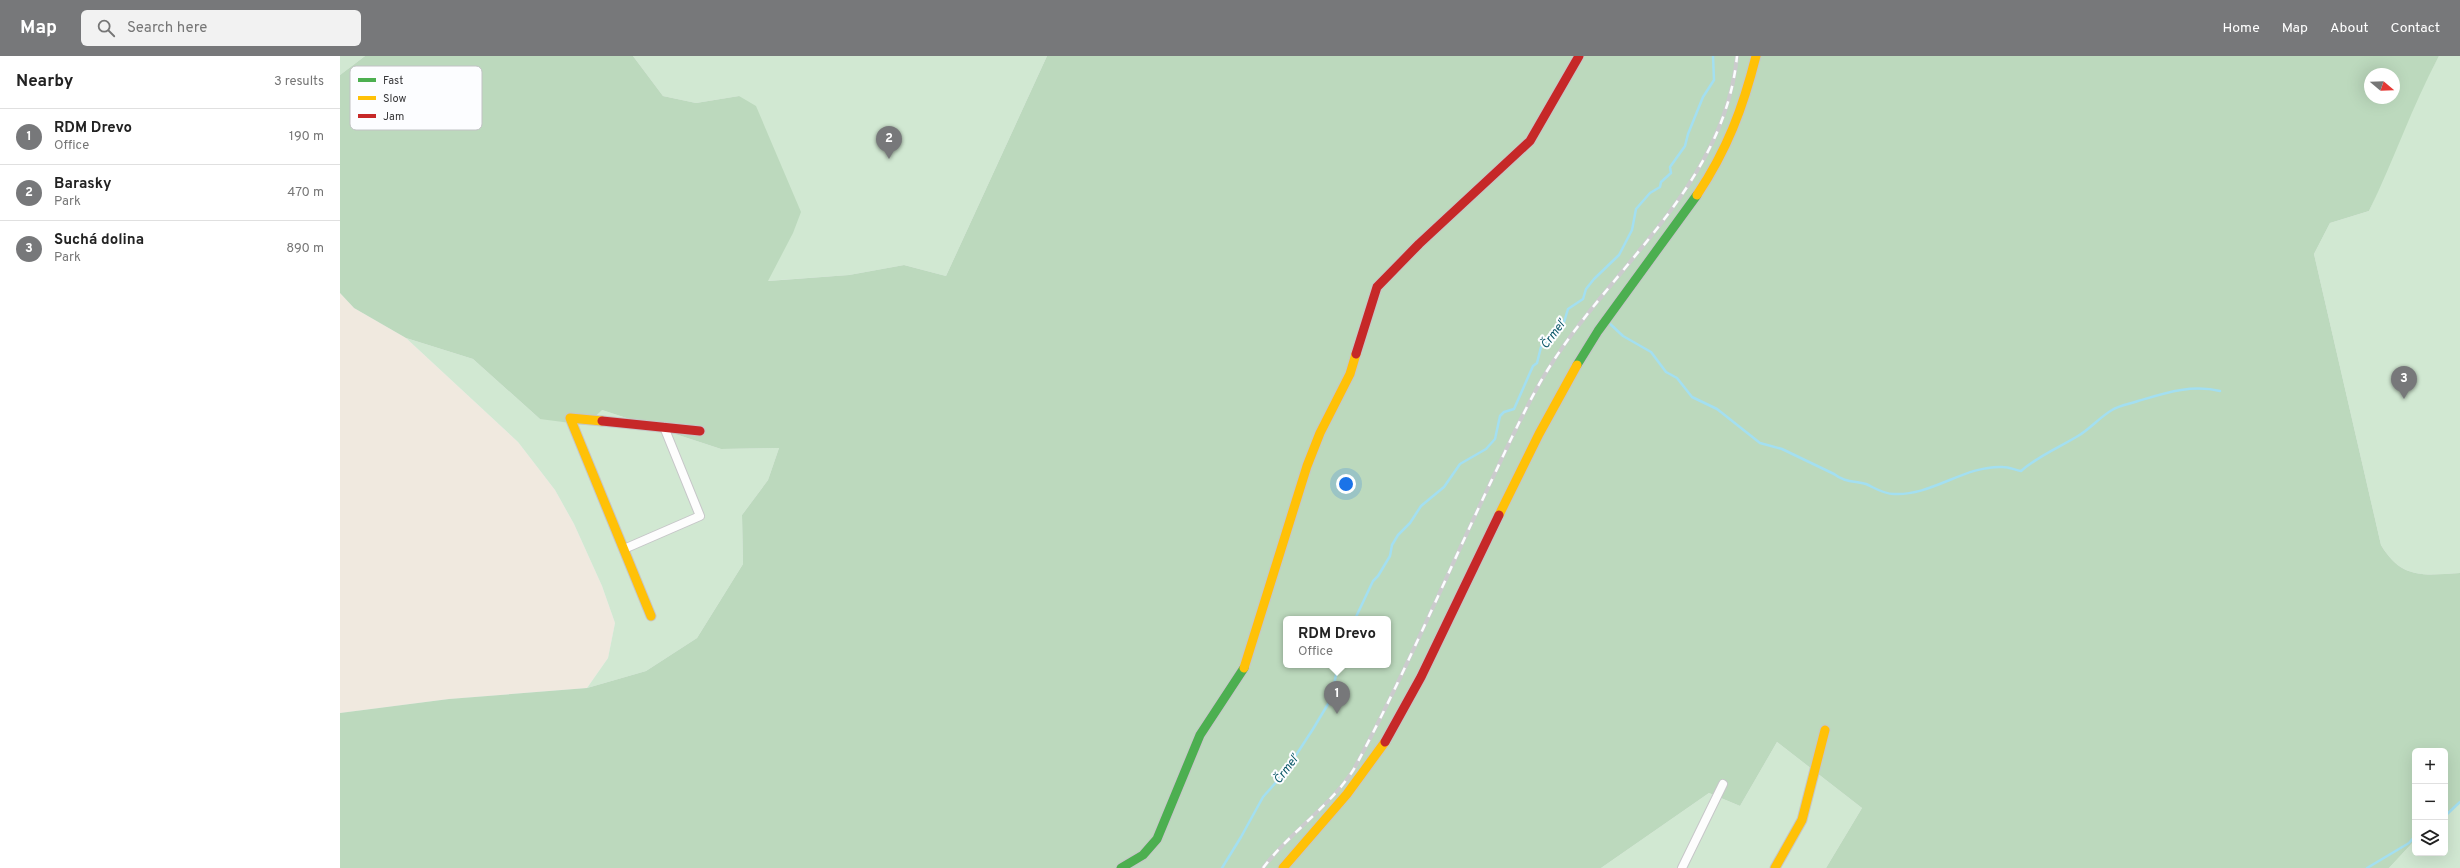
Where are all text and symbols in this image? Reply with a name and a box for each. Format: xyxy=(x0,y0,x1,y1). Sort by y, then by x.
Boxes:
search box xyxy=(81,10,361,46)
text: Map xyxy=(20,16,57,40)
icon: search xyxy=(95,17,117,39)
text: Search here xyxy=(127,19,207,38)
text: Home xyxy=(2223,20,2260,37)
text: Map xyxy=(2282,20,2308,37)
text: About xyxy=(2330,20,2369,37)
text: Contact xyxy=(2391,20,2440,37)
legend xyxy=(350,66,482,130)
north arrow xyxy=(2364,68,2400,104)
text: Nearby xyxy=(16,71,73,93)
text: 3 results xyxy=(274,74,324,90)
text: Fast xyxy=(383,74,403,88)
text: Slow xyxy=(383,92,406,106)
text: Jam xyxy=(383,110,404,124)
text: RDM Drevo xyxy=(54,119,132,138)
pin: 2 xyxy=(876,126,902,159)
text: 1 xyxy=(26,129,32,145)
text: 190 m xyxy=(289,129,324,145)
text: Office xyxy=(54,138,89,154)
text: Barasky xyxy=(54,175,111,194)
text: 2 xyxy=(25,185,33,201)
text: 470 m xyxy=(287,185,324,201)
text: Park xyxy=(54,194,81,210)
text: Suchá dolina xyxy=(54,231,144,250)
text: 3 xyxy=(25,241,33,257)
text: 890 m xyxy=(286,241,324,257)
text: Park xyxy=(54,250,81,266)
water label: Črmeľ xyxy=(1537,316,1571,353)
pin: 3 xyxy=(2391,366,2417,399)
your location xyxy=(1336,474,1356,494)
popup xyxy=(1283,616,1391,668)
text: RDM Drevo xyxy=(1298,625,1376,644)
text: Office xyxy=(1298,644,1333,660)
pin: 1 xyxy=(1324,681,1350,714)
map controls xyxy=(2412,748,2448,856)
button: + xyxy=(2412,748,2448,784)
water label: Črmeľ xyxy=(1270,751,1304,788)
button: − xyxy=(2412,784,2448,820)
button: layers xyxy=(2412,820,2448,856)

